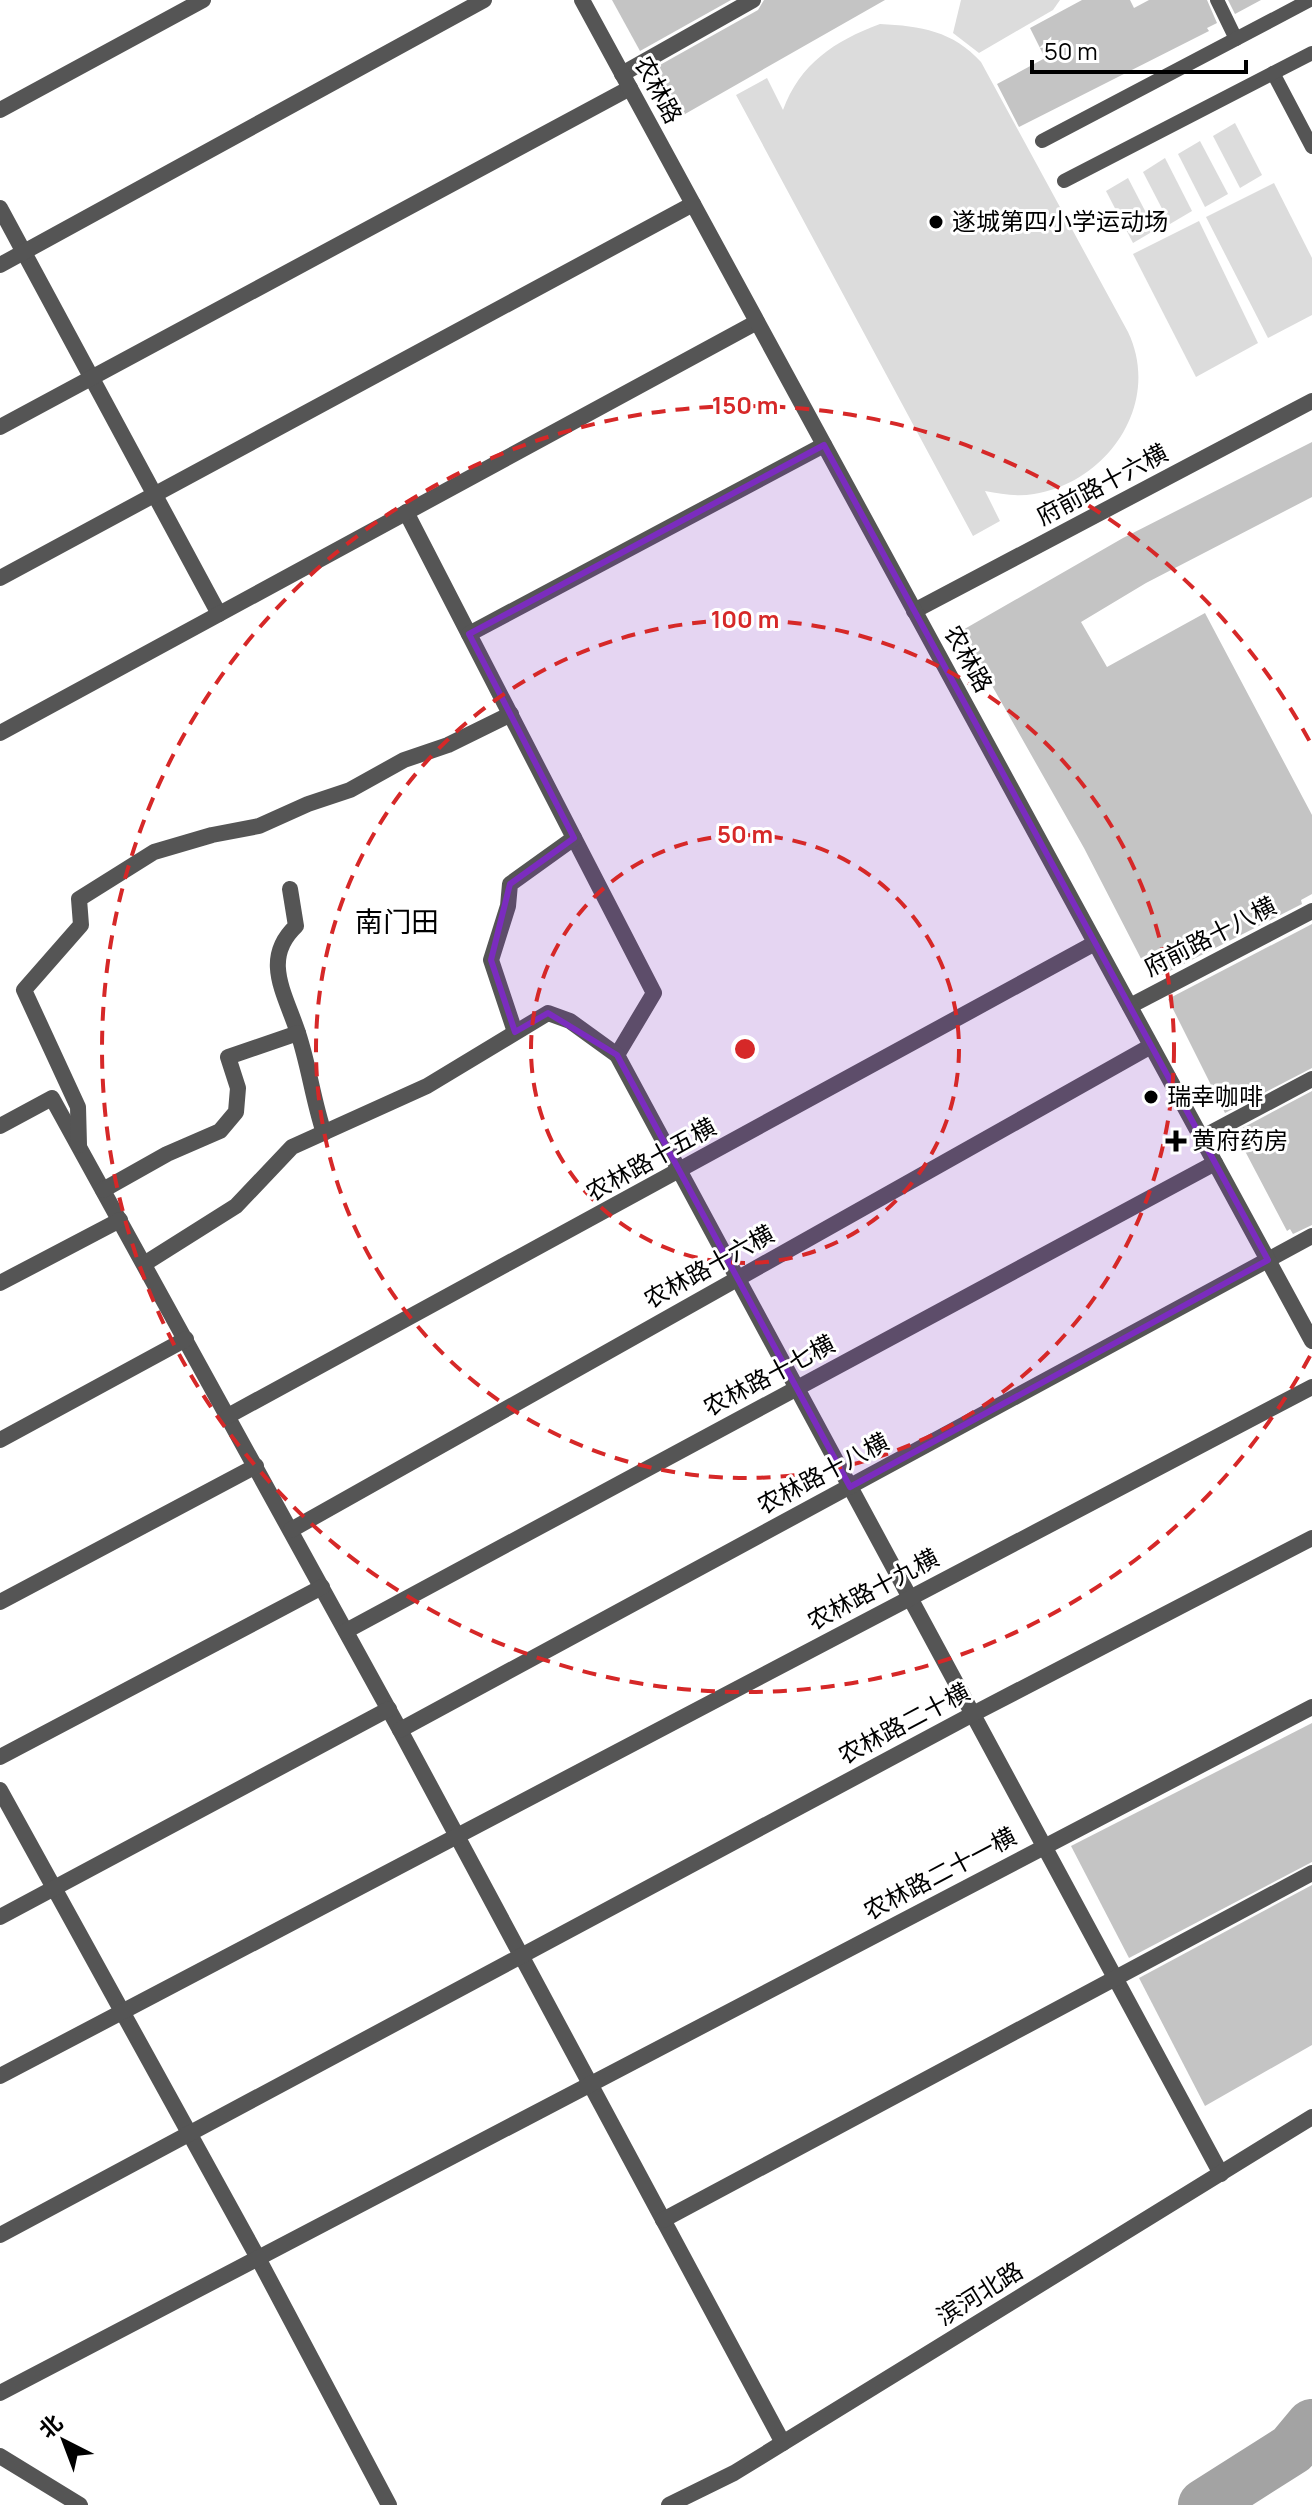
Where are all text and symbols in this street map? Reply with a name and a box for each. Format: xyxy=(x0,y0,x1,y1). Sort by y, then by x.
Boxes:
scale bar xyxy=(1032,24,1246,74)
text: 50 m xyxy=(1044,34,1098,67)
street label: 农林路 xyxy=(628,50,691,129)
place label: 遂城第四小学运动场 xyxy=(952,204,1168,237)
marker: 遂城第四小学运动场 xyxy=(927,213,945,231)
text: 150 m xyxy=(712,388,778,421)
street label: 府前路十六横 xyxy=(1030,435,1173,532)
text: 100 m xyxy=(711,602,779,635)
street label: 农林路 xyxy=(937,619,1001,698)
text: 50 m xyxy=(717,817,773,850)
street label: 府前路十八横 xyxy=(1138,888,1281,983)
district label: 南门田 xyxy=(355,902,439,940)
centre of rings xyxy=(731,1035,759,1063)
place label: 瑞幸咖啡 xyxy=(1167,1079,1263,1112)
marker: 瑞幸咖啡 xyxy=(1142,1088,1160,1106)
street label: 农林路十五横 xyxy=(579,1109,721,1208)
place label: 黄府药房 xyxy=(1192,1123,1288,1156)
marker: 黄府药房 xyxy=(1167,1132,1185,1150)
street label: 农林路十六横 xyxy=(637,1216,779,1315)
street label: 农林路十七横 xyxy=(697,1326,840,1423)
street label: 农林路十八横 xyxy=(751,1424,894,1521)
street label: 农林路十九横 xyxy=(801,1540,944,1637)
street label: 农林路二十横 xyxy=(832,1674,975,1771)
street label: 农林路二十一横 xyxy=(857,1819,1021,1927)
street label: 滨河北路 xyxy=(930,2253,1029,2332)
north arrow xyxy=(24,2401,104,2481)
text: 北 xyxy=(32,2408,69,2445)

